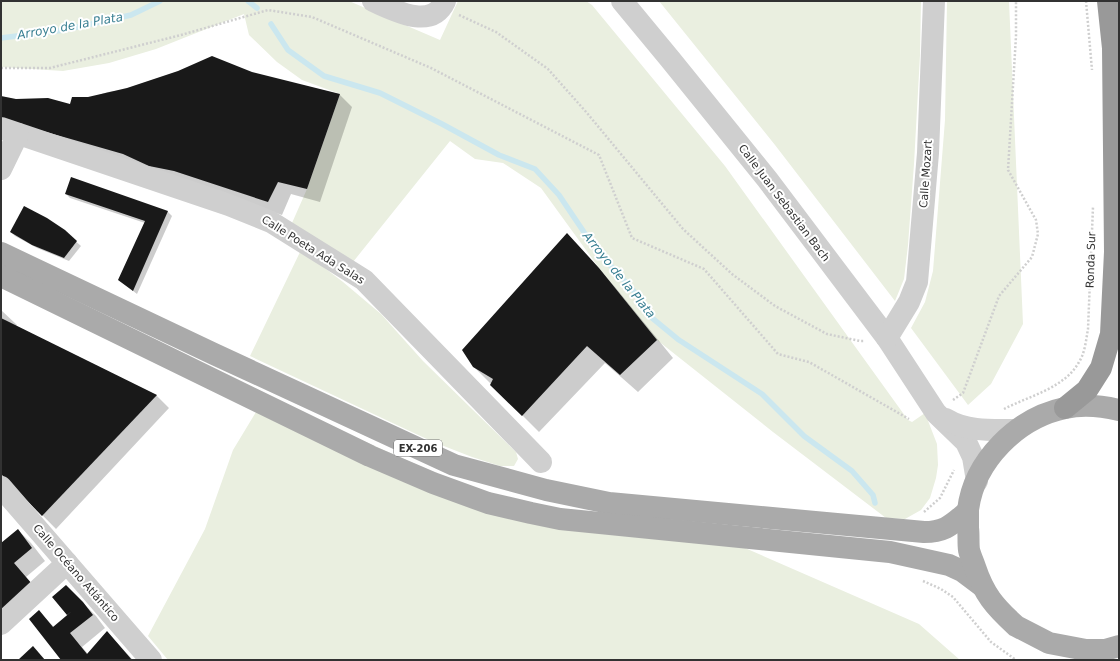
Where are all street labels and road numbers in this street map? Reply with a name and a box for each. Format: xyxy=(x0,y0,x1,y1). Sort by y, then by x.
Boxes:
street label: Calle Mozart xyxy=(917,139,935,209)
street label: Calle Juan Sebastian Bach xyxy=(736,142,832,264)
street label: Calle Poeta Ada Salas xyxy=(259,213,367,287)
street label: Ronda Sur xyxy=(1084,231,1098,288)
road number: EX-206 xyxy=(394,440,442,456)
street label: Calle Océano Atlántico xyxy=(30,522,122,625)

